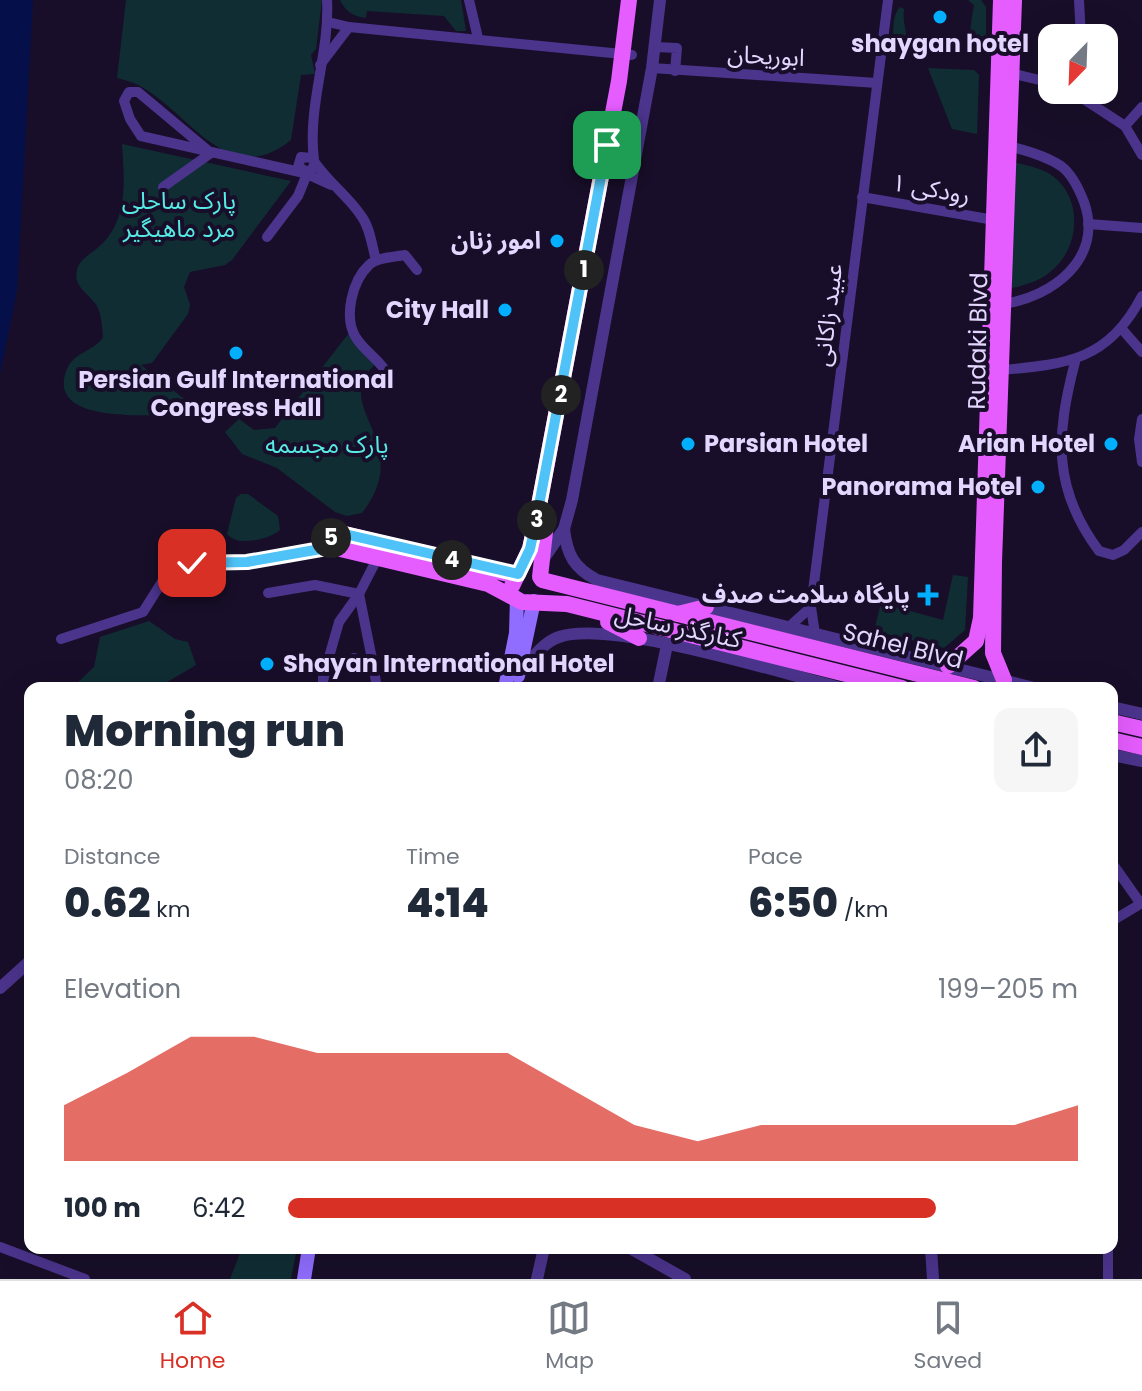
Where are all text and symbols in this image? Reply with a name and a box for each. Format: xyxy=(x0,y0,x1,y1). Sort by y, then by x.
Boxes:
marker: shaygan hotel xyxy=(931,8,949,26)
north arrow xyxy=(1038,24,1118,104)
map controls xyxy=(1038,24,1118,104)
place label: shaygan hotel xyxy=(851,27,1029,60)
street label: ابوریحان xyxy=(726,37,806,74)
pin xyxy=(573,111,641,179)
icon: arrive xyxy=(585,123,629,167)
street label: رودکی ۱ xyxy=(889,165,973,212)
park label: پارک ساحلی مرد ماهیگیر xyxy=(122,184,236,245)
place label: امور زنان xyxy=(451,224,541,257)
marker: امور زنان xyxy=(548,232,566,250)
pin: 1 xyxy=(564,250,604,290)
text: 1 xyxy=(580,254,588,285)
street label: عبید زاکانی xyxy=(805,262,850,368)
street label: Rudaki Blvd xyxy=(960,272,995,410)
place label: City Hall xyxy=(386,293,489,326)
marker: City Hall xyxy=(496,301,514,319)
marker: Persian Gulf International Congress Hall xyxy=(227,344,245,362)
place label: Persian Gulf International Congress Hall xyxy=(78,363,394,424)
pin: 2 xyxy=(541,375,581,415)
text: 2 xyxy=(555,379,567,410)
place label: Parsian Hotel xyxy=(704,427,868,460)
place label: Arian Hotel xyxy=(958,427,1095,460)
park label: پارک مجسمه xyxy=(265,428,389,461)
marker: Parsian Hotel xyxy=(679,435,697,453)
marker: Arian Hotel xyxy=(1102,435,1120,453)
place label: Panorama Hotel xyxy=(821,470,1022,503)
marker: Panorama Hotel xyxy=(1029,478,1047,496)
pin: 3 xyxy=(517,500,557,540)
text: 3 xyxy=(530,504,544,535)
pin: 5 xyxy=(311,518,351,558)
text: 5 xyxy=(324,522,338,553)
pin xyxy=(158,529,226,597)
pin: 4 xyxy=(432,540,472,580)
icon: check xyxy=(170,541,214,585)
text: 4 xyxy=(445,544,459,575)
place label: پایگاه سلامت صدف xyxy=(702,578,910,611)
marker: پایگاه سلامت صدف xyxy=(917,584,939,606)
street label: کنارگذر ساحل xyxy=(612,597,745,656)
street label: Sahel Blvd xyxy=(839,615,967,676)
place label: Shayan International Hotel xyxy=(283,647,615,680)
marker: Shayan International Hotel xyxy=(258,655,276,673)
text: Morning run xyxy=(64,700,345,761)
button: share xyxy=(994,708,1078,792)
text: 08:20 xyxy=(64,762,134,798)
text: Distance xyxy=(64,841,160,872)
text: Time xyxy=(406,841,460,872)
text: Pace xyxy=(748,841,803,872)
text: 0.62 xyxy=(64,875,150,931)
text: 4:14 xyxy=(406,875,489,931)
text: 6:50 xyxy=(748,875,838,931)
text: km xyxy=(150,894,190,925)
text: /km xyxy=(838,894,888,925)
text: Elevation xyxy=(64,971,181,1007)
text: 199–205 m xyxy=(938,971,1078,1007)
text: 100 m xyxy=(64,1190,141,1226)
text: 6:42 xyxy=(192,1190,245,1226)
tab: Home xyxy=(160,1296,225,1377)
tab: Map xyxy=(545,1296,594,1377)
tab: Saved xyxy=(914,1296,982,1377)

